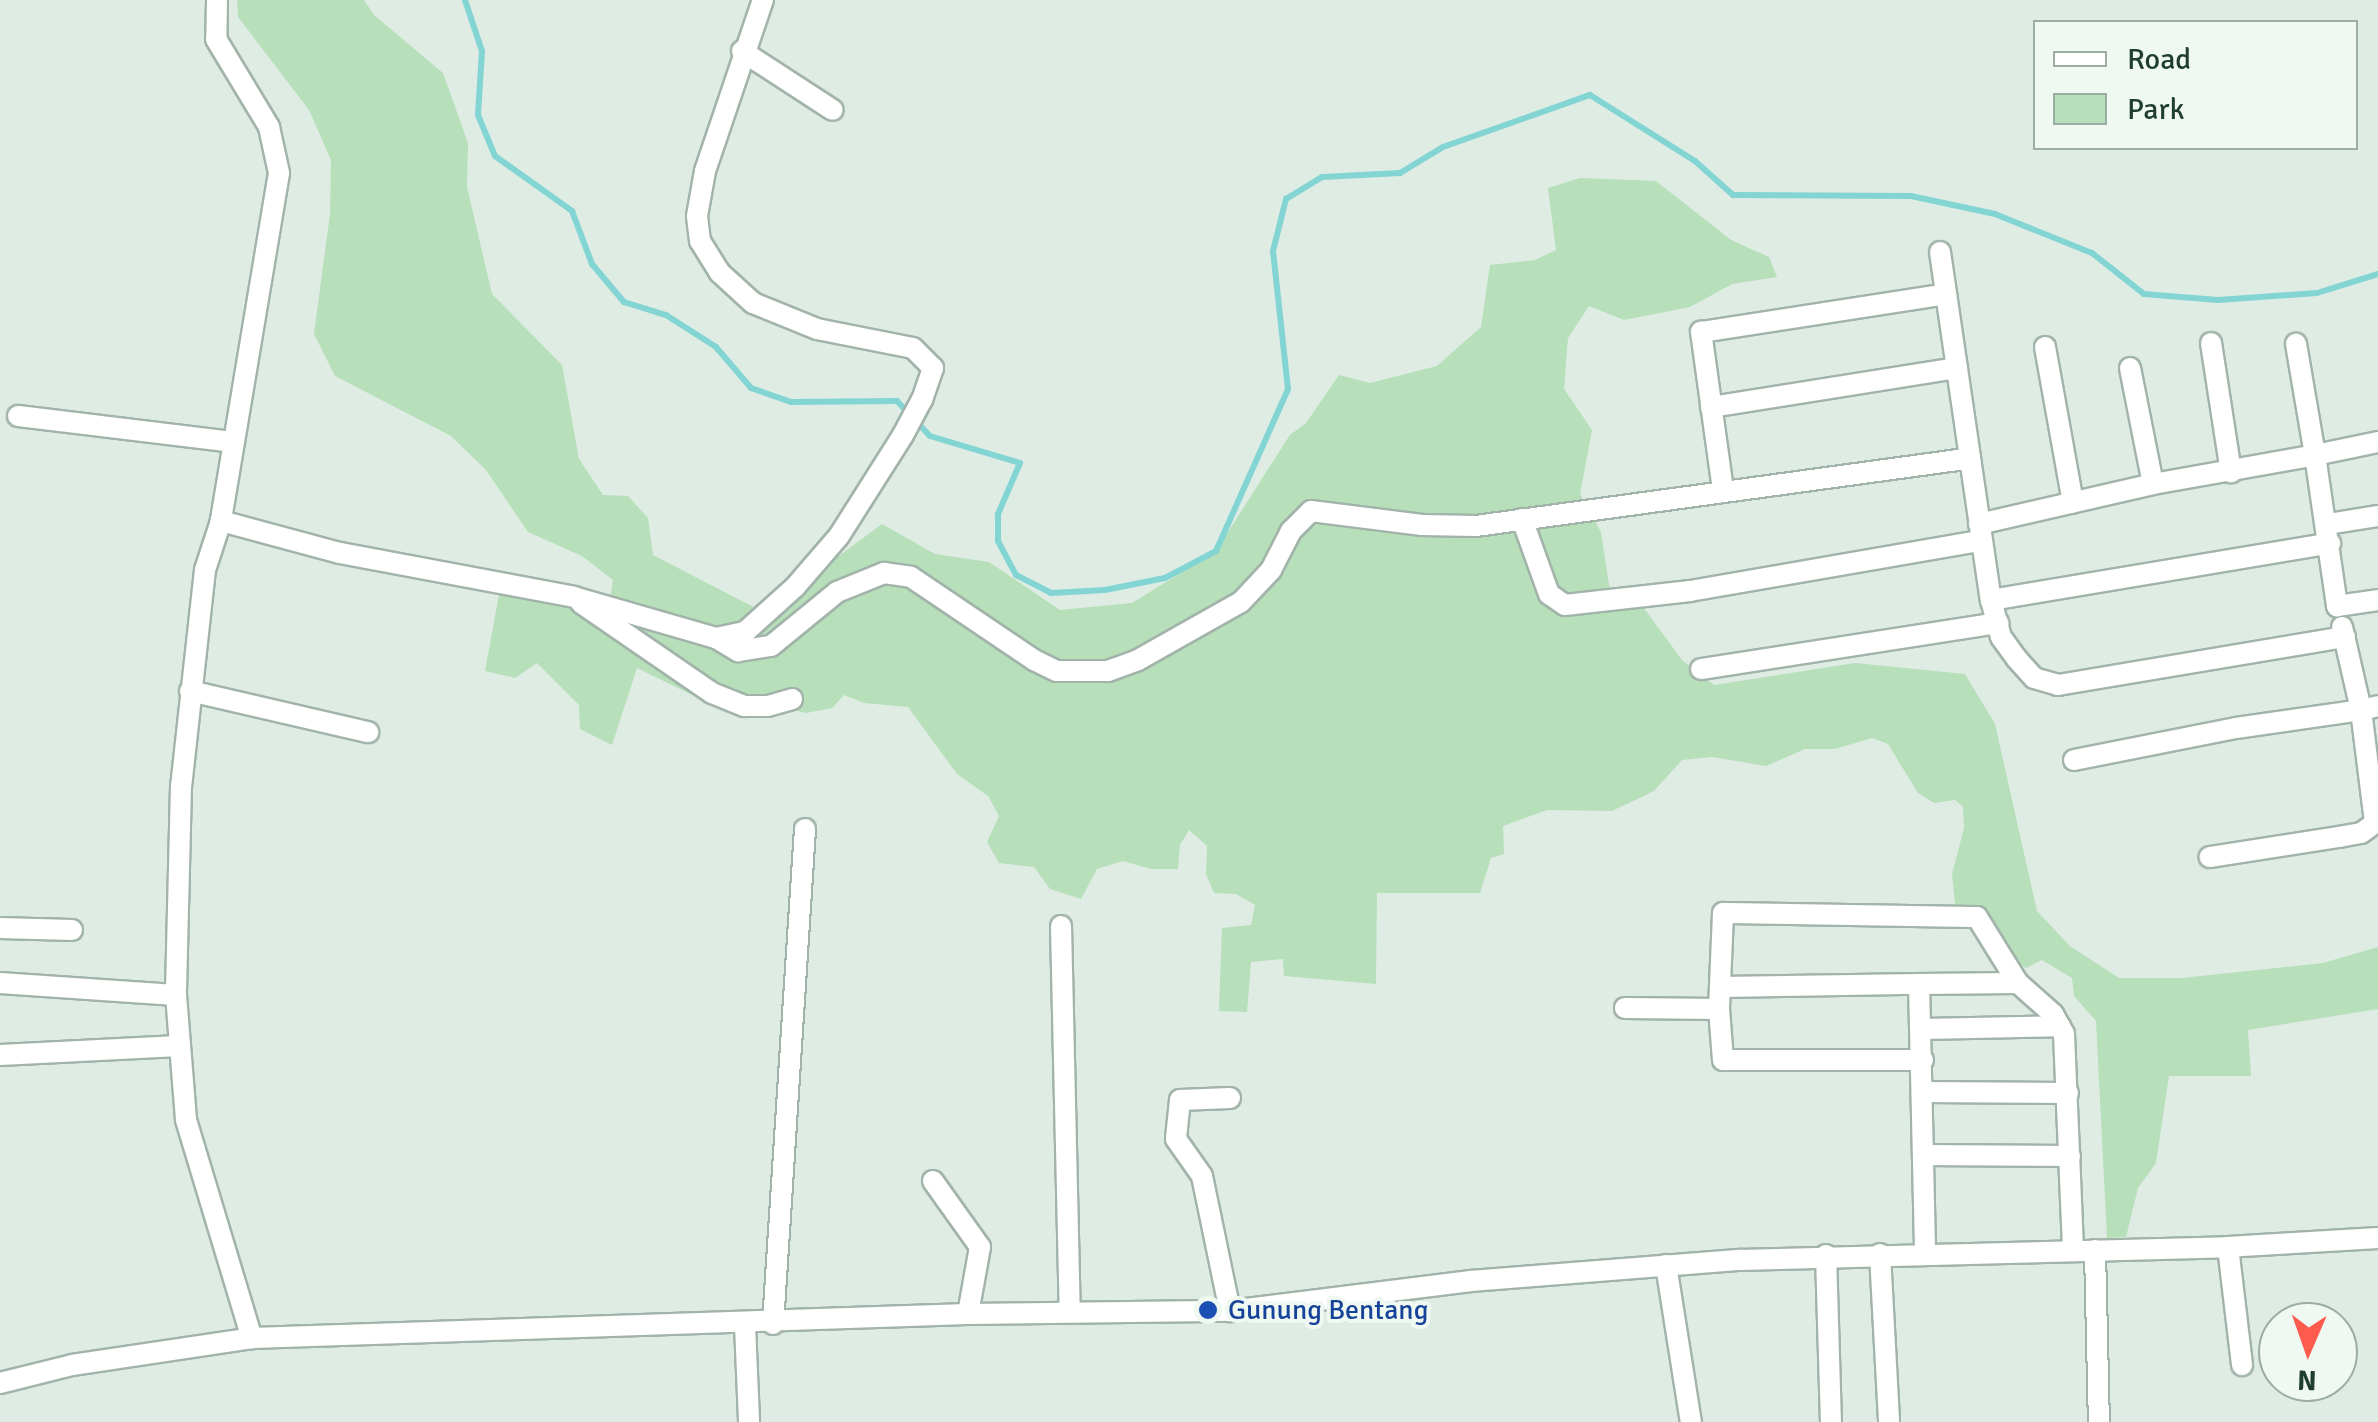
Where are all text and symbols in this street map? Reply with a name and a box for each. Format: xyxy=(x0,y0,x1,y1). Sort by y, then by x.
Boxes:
legend xyxy=(2033,20,2358,150)
text: Road xyxy=(2127,41,2191,78)
text: Park xyxy=(2127,91,2185,128)
place label: Gunung Bentang xyxy=(1228,1293,1428,1327)
marker: Gunung Bentang xyxy=(1197,1299,1219,1321)
north arrow xyxy=(2258,1302,2358,1402)
text: N xyxy=(2297,1363,2317,1397)

